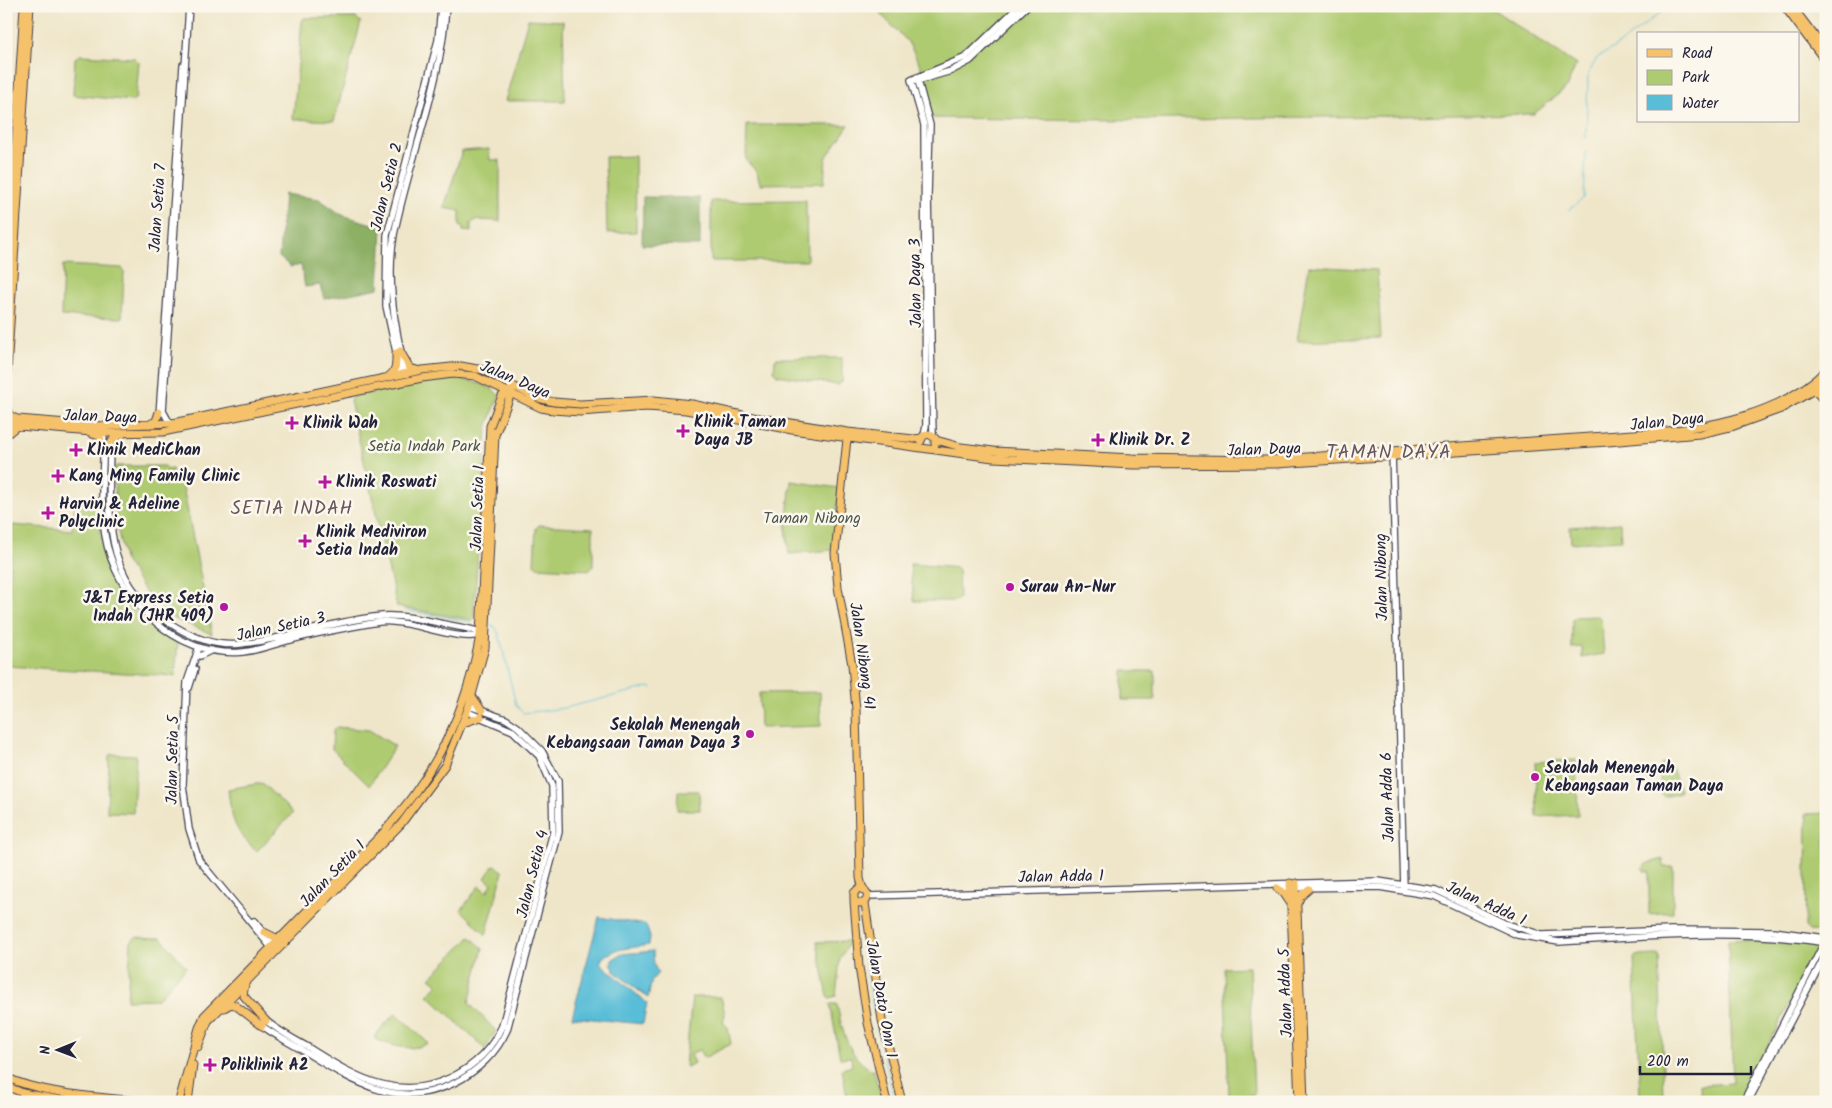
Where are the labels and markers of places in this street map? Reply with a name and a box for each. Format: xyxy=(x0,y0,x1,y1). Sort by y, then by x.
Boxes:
place label: Klinik Taman Daya JB xyxy=(694,410,786,453)
place label: Klinik Wah xyxy=(303,411,378,436)
marker: Klinik Wah xyxy=(285,416,299,430)
marker: Klinik Taman Daya JB xyxy=(676,424,690,438)
place label: Klinik Dr. Z xyxy=(1109,428,1191,453)
marker: Klinik Dr. Z xyxy=(1091,433,1105,447)
place label: Klinik MediChan xyxy=(87,438,201,463)
marker: Klinik MediChan xyxy=(69,443,83,457)
place label: Kang Ming Family Clinic xyxy=(69,464,240,489)
marker: Kang Ming Family Clinic xyxy=(51,469,65,483)
place label: Klinik Roswati xyxy=(336,470,437,495)
marker: Klinik Roswati xyxy=(318,475,332,489)
place label: Harvin & Adeline Polyclinic xyxy=(59,492,180,535)
marker: Harvin & Adeline Polyclinic xyxy=(41,506,55,520)
place label: Klinik Mediviron Setia Indah xyxy=(316,520,427,563)
marker: Klinik Mediviron Setia Indah xyxy=(298,534,312,548)
place label: Surau An-Nur xyxy=(1020,575,1117,600)
marker: Surau An-Nur xyxy=(1004,581,1016,593)
place label: J&T Express Setia Indah (JHR 409) xyxy=(83,586,214,629)
marker: J&T Express Setia Indah (JHR 409) xyxy=(218,601,230,613)
place label: Sekolah Menengah Kebangsaan Taman Daya 3 xyxy=(547,713,740,756)
marker: Sekolah Menengah Kebangsaan Taman Daya 3 xyxy=(744,728,756,740)
place label: Sekolah Menengah Kebangsaan Taman Daya xyxy=(1545,756,1724,799)
marker: Sekolah Menengah Kebangsaan Taman Daya xyxy=(1529,771,1541,783)
place label: Poliklinik A2 xyxy=(221,1053,308,1078)
marker: Poliklinik A2 xyxy=(203,1058,217,1072)

